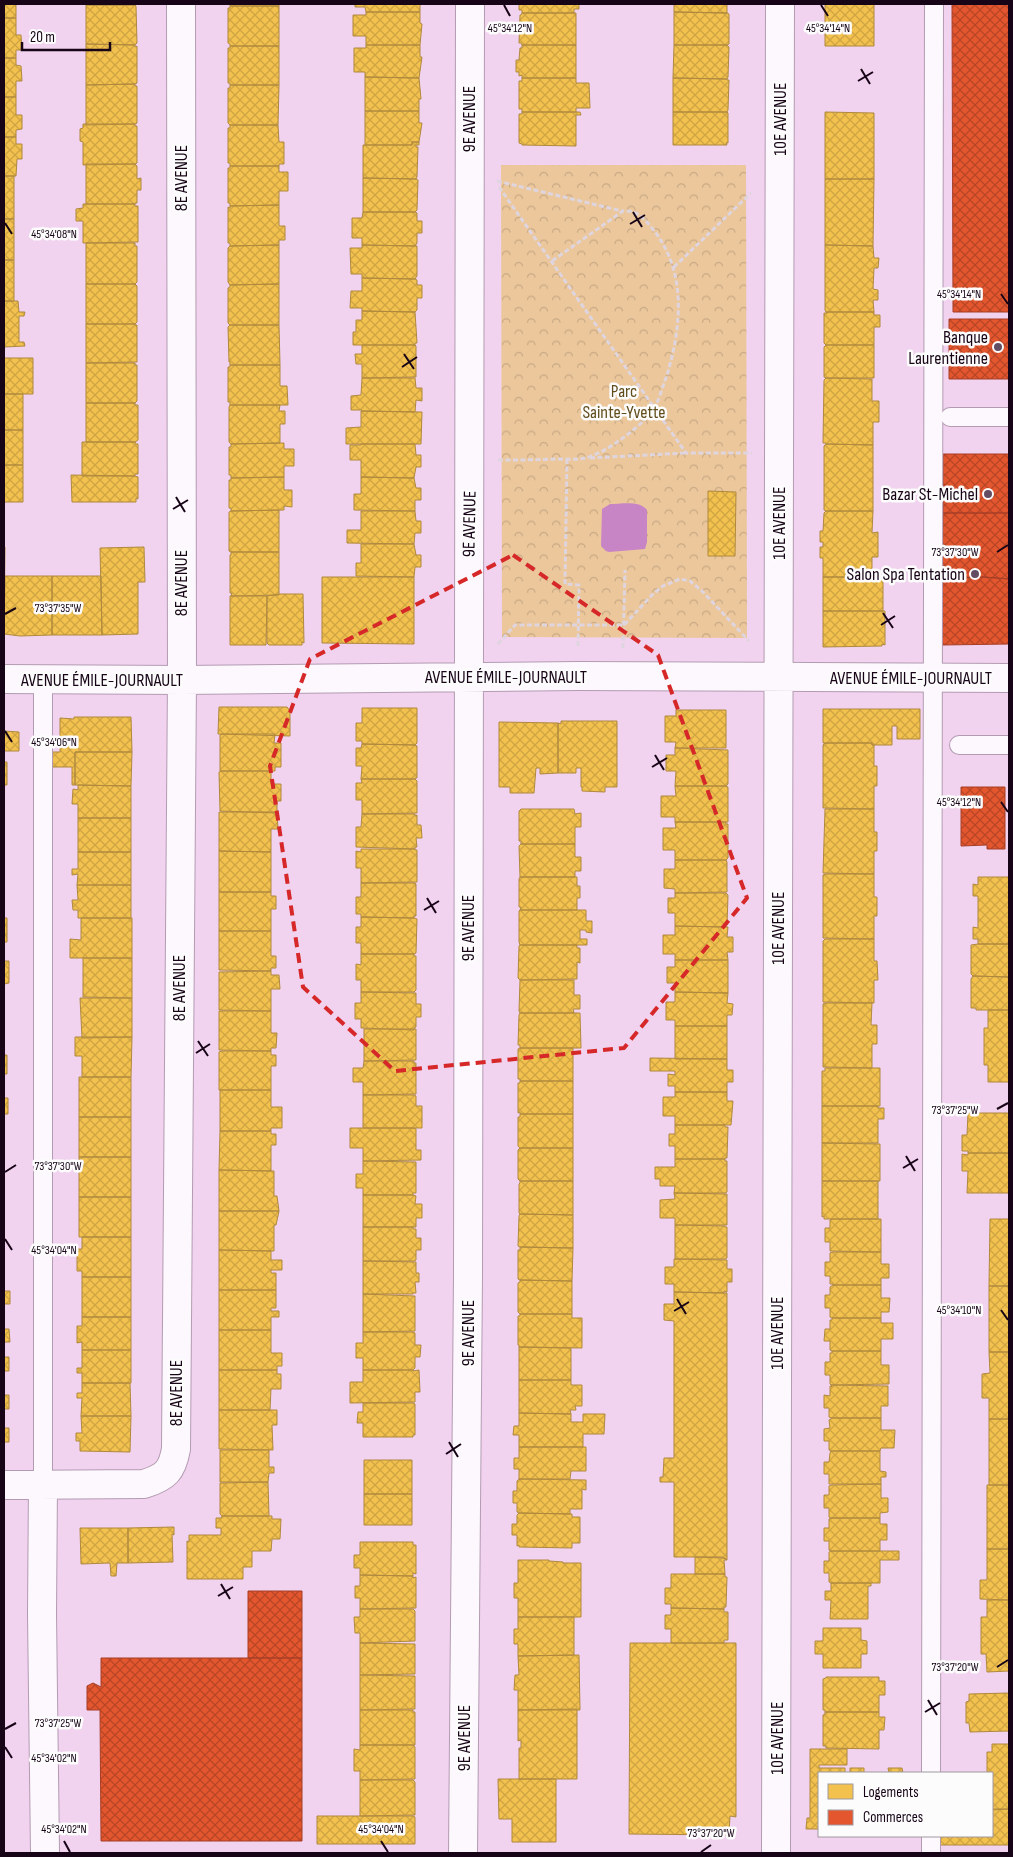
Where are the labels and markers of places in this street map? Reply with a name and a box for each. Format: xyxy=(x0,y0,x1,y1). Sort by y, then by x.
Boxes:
place label: Banque Laurentienne xyxy=(908,327,988,369)
marker: Banque Laurentienne xyxy=(992,341,1004,353)
place label: Bazar St-Michel xyxy=(882,484,978,505)
marker: Bazar St-Michel xyxy=(982,488,994,500)
place label: Salon Spa Tentation xyxy=(847,564,965,585)
marker: Salon Spa Tentation xyxy=(969,568,981,580)

